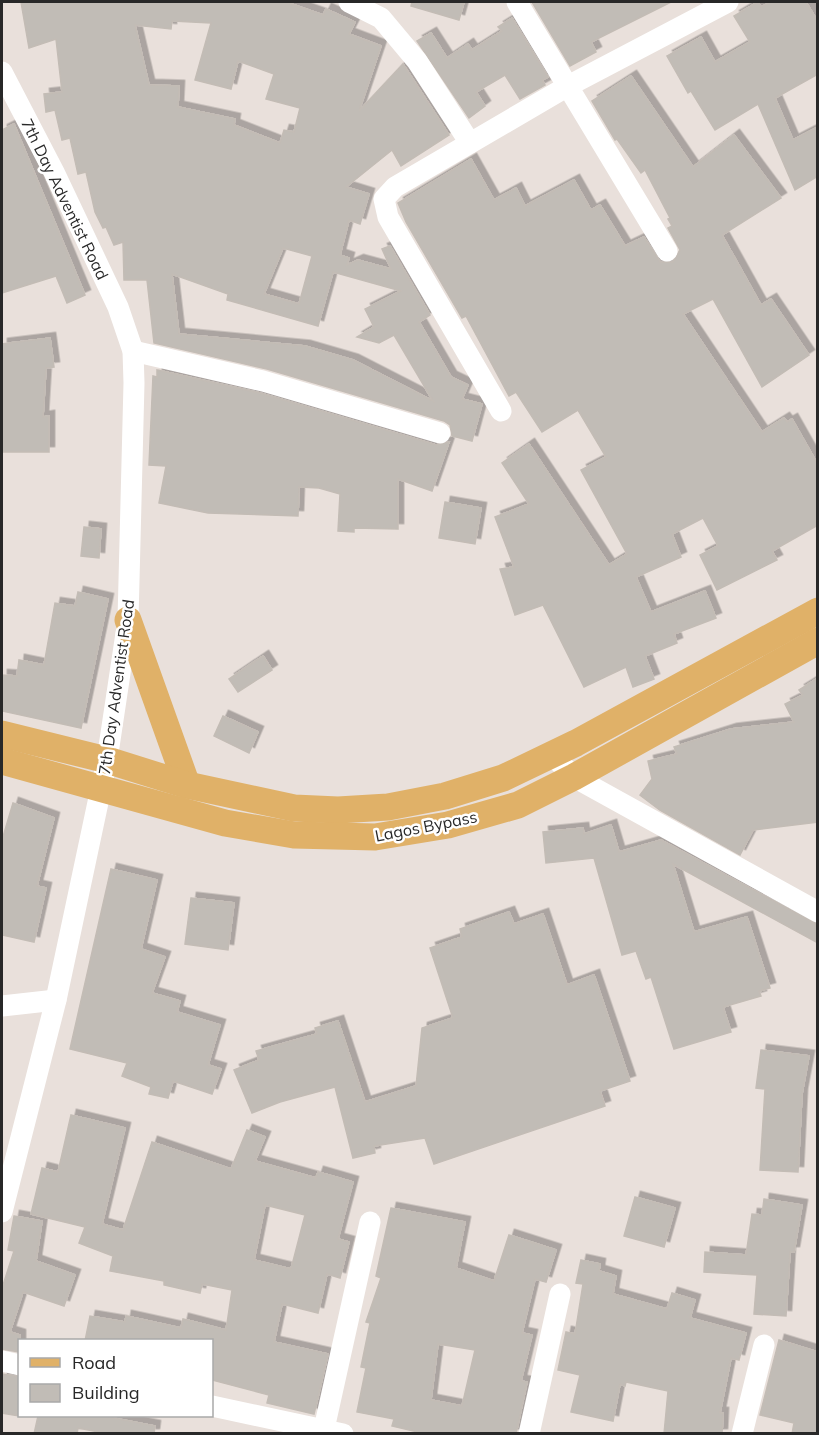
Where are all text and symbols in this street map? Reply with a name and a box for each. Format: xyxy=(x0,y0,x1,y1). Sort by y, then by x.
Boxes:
street label: 7th Day Adventist Road xyxy=(17,115,113,283)
street label: 7th Day Adventist Road xyxy=(94,598,138,776)
street label: Lagos Bypass xyxy=(373,806,479,846)
legend xyxy=(18,1339,213,1417)
text: Road xyxy=(72,1351,116,1374)
text: Building xyxy=(72,1381,140,1404)

